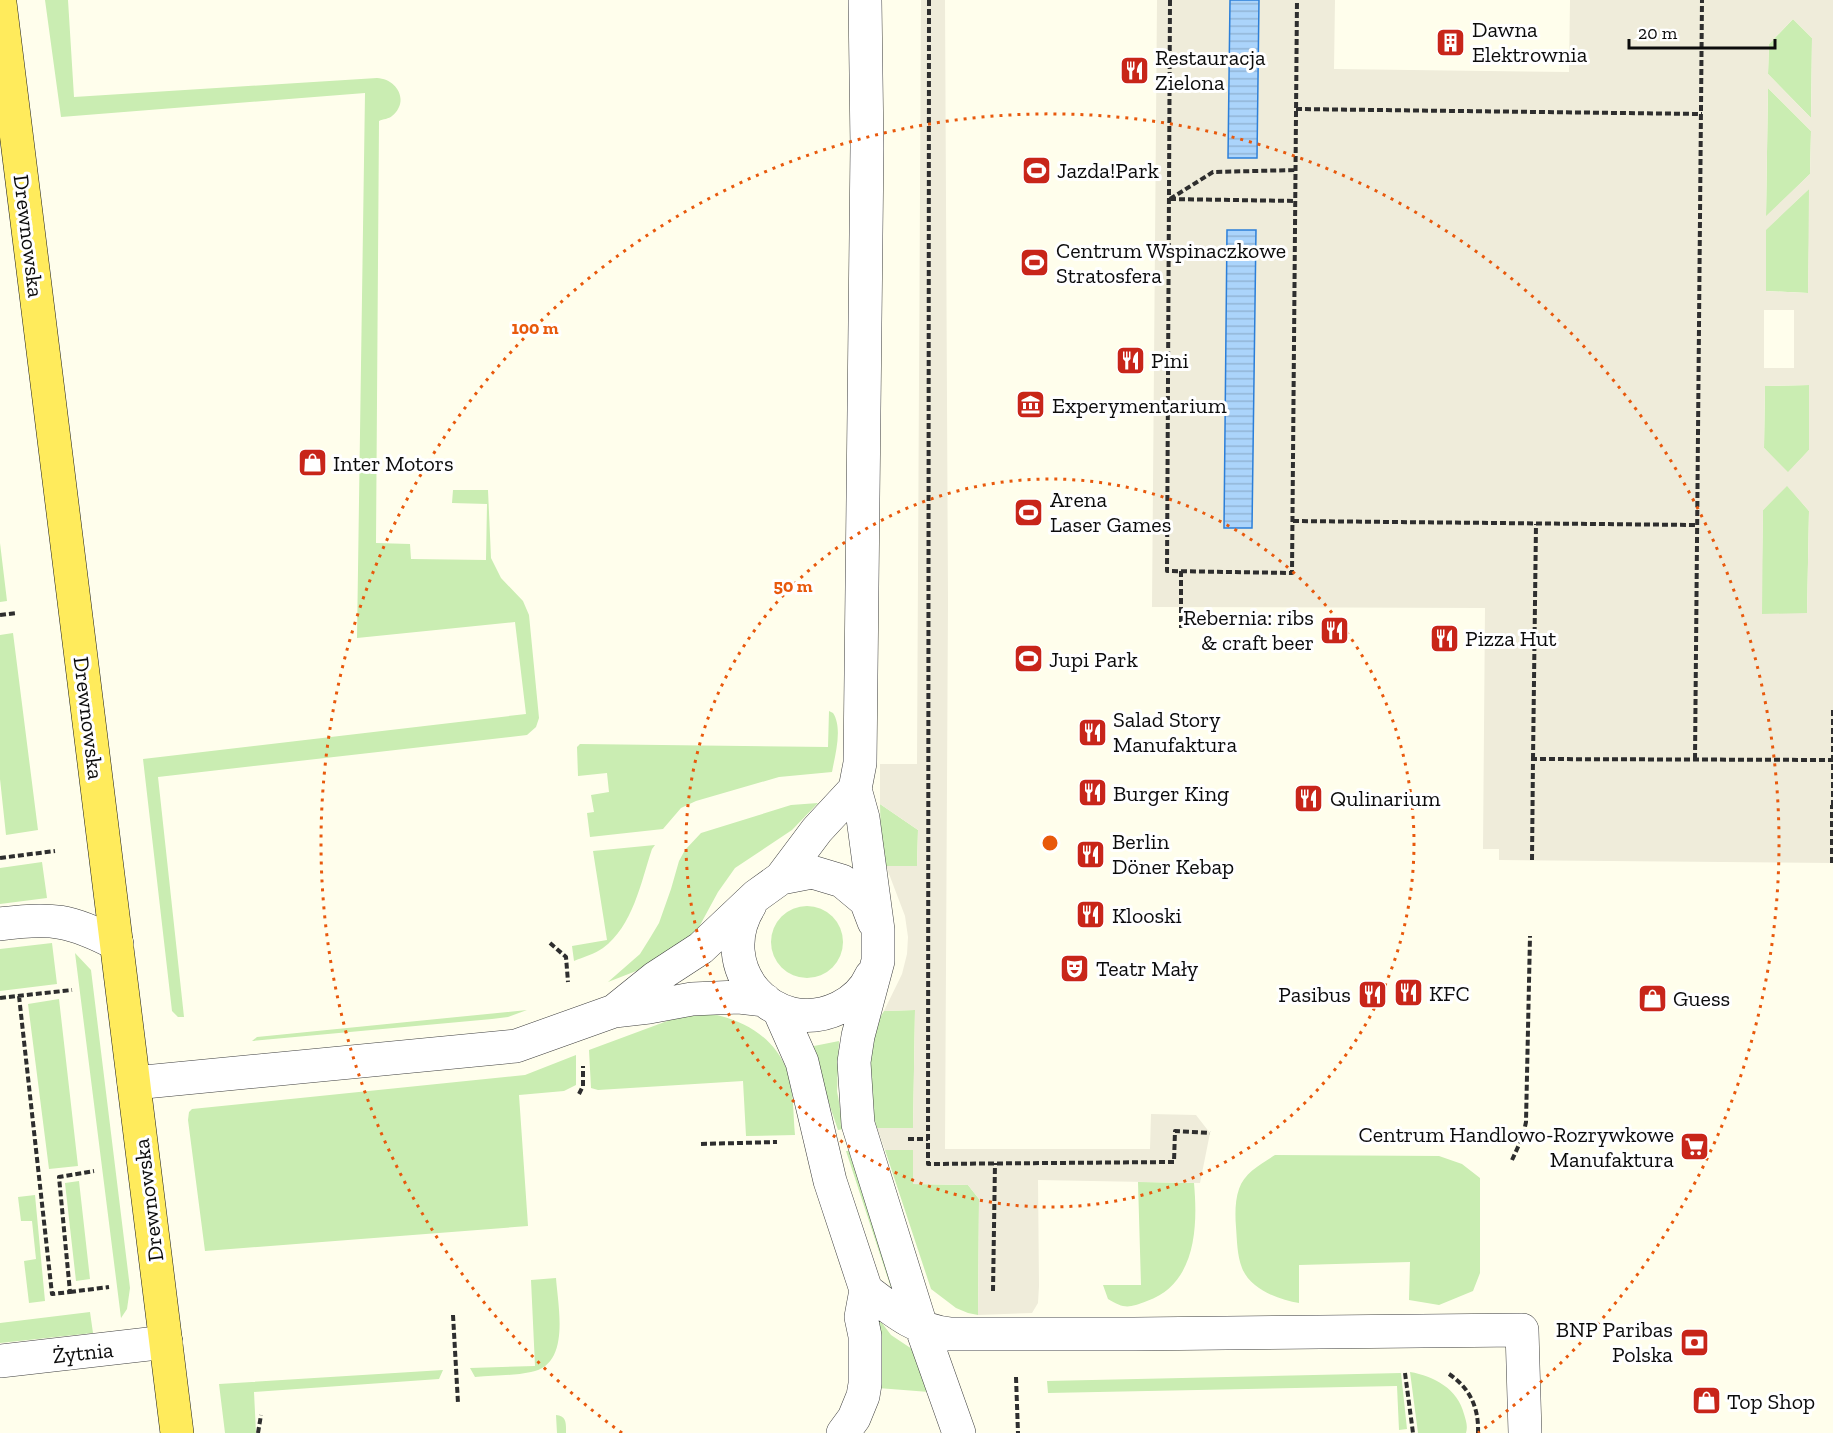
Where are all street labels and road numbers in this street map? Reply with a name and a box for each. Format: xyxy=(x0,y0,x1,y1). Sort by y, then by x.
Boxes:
street label: Drewnowska xyxy=(8,173,49,299)
street label: Drewnowska xyxy=(68,655,109,781)
street label: Drewnowska xyxy=(128,1137,169,1263)
street label: Żytnia xyxy=(51,1336,115,1369)

